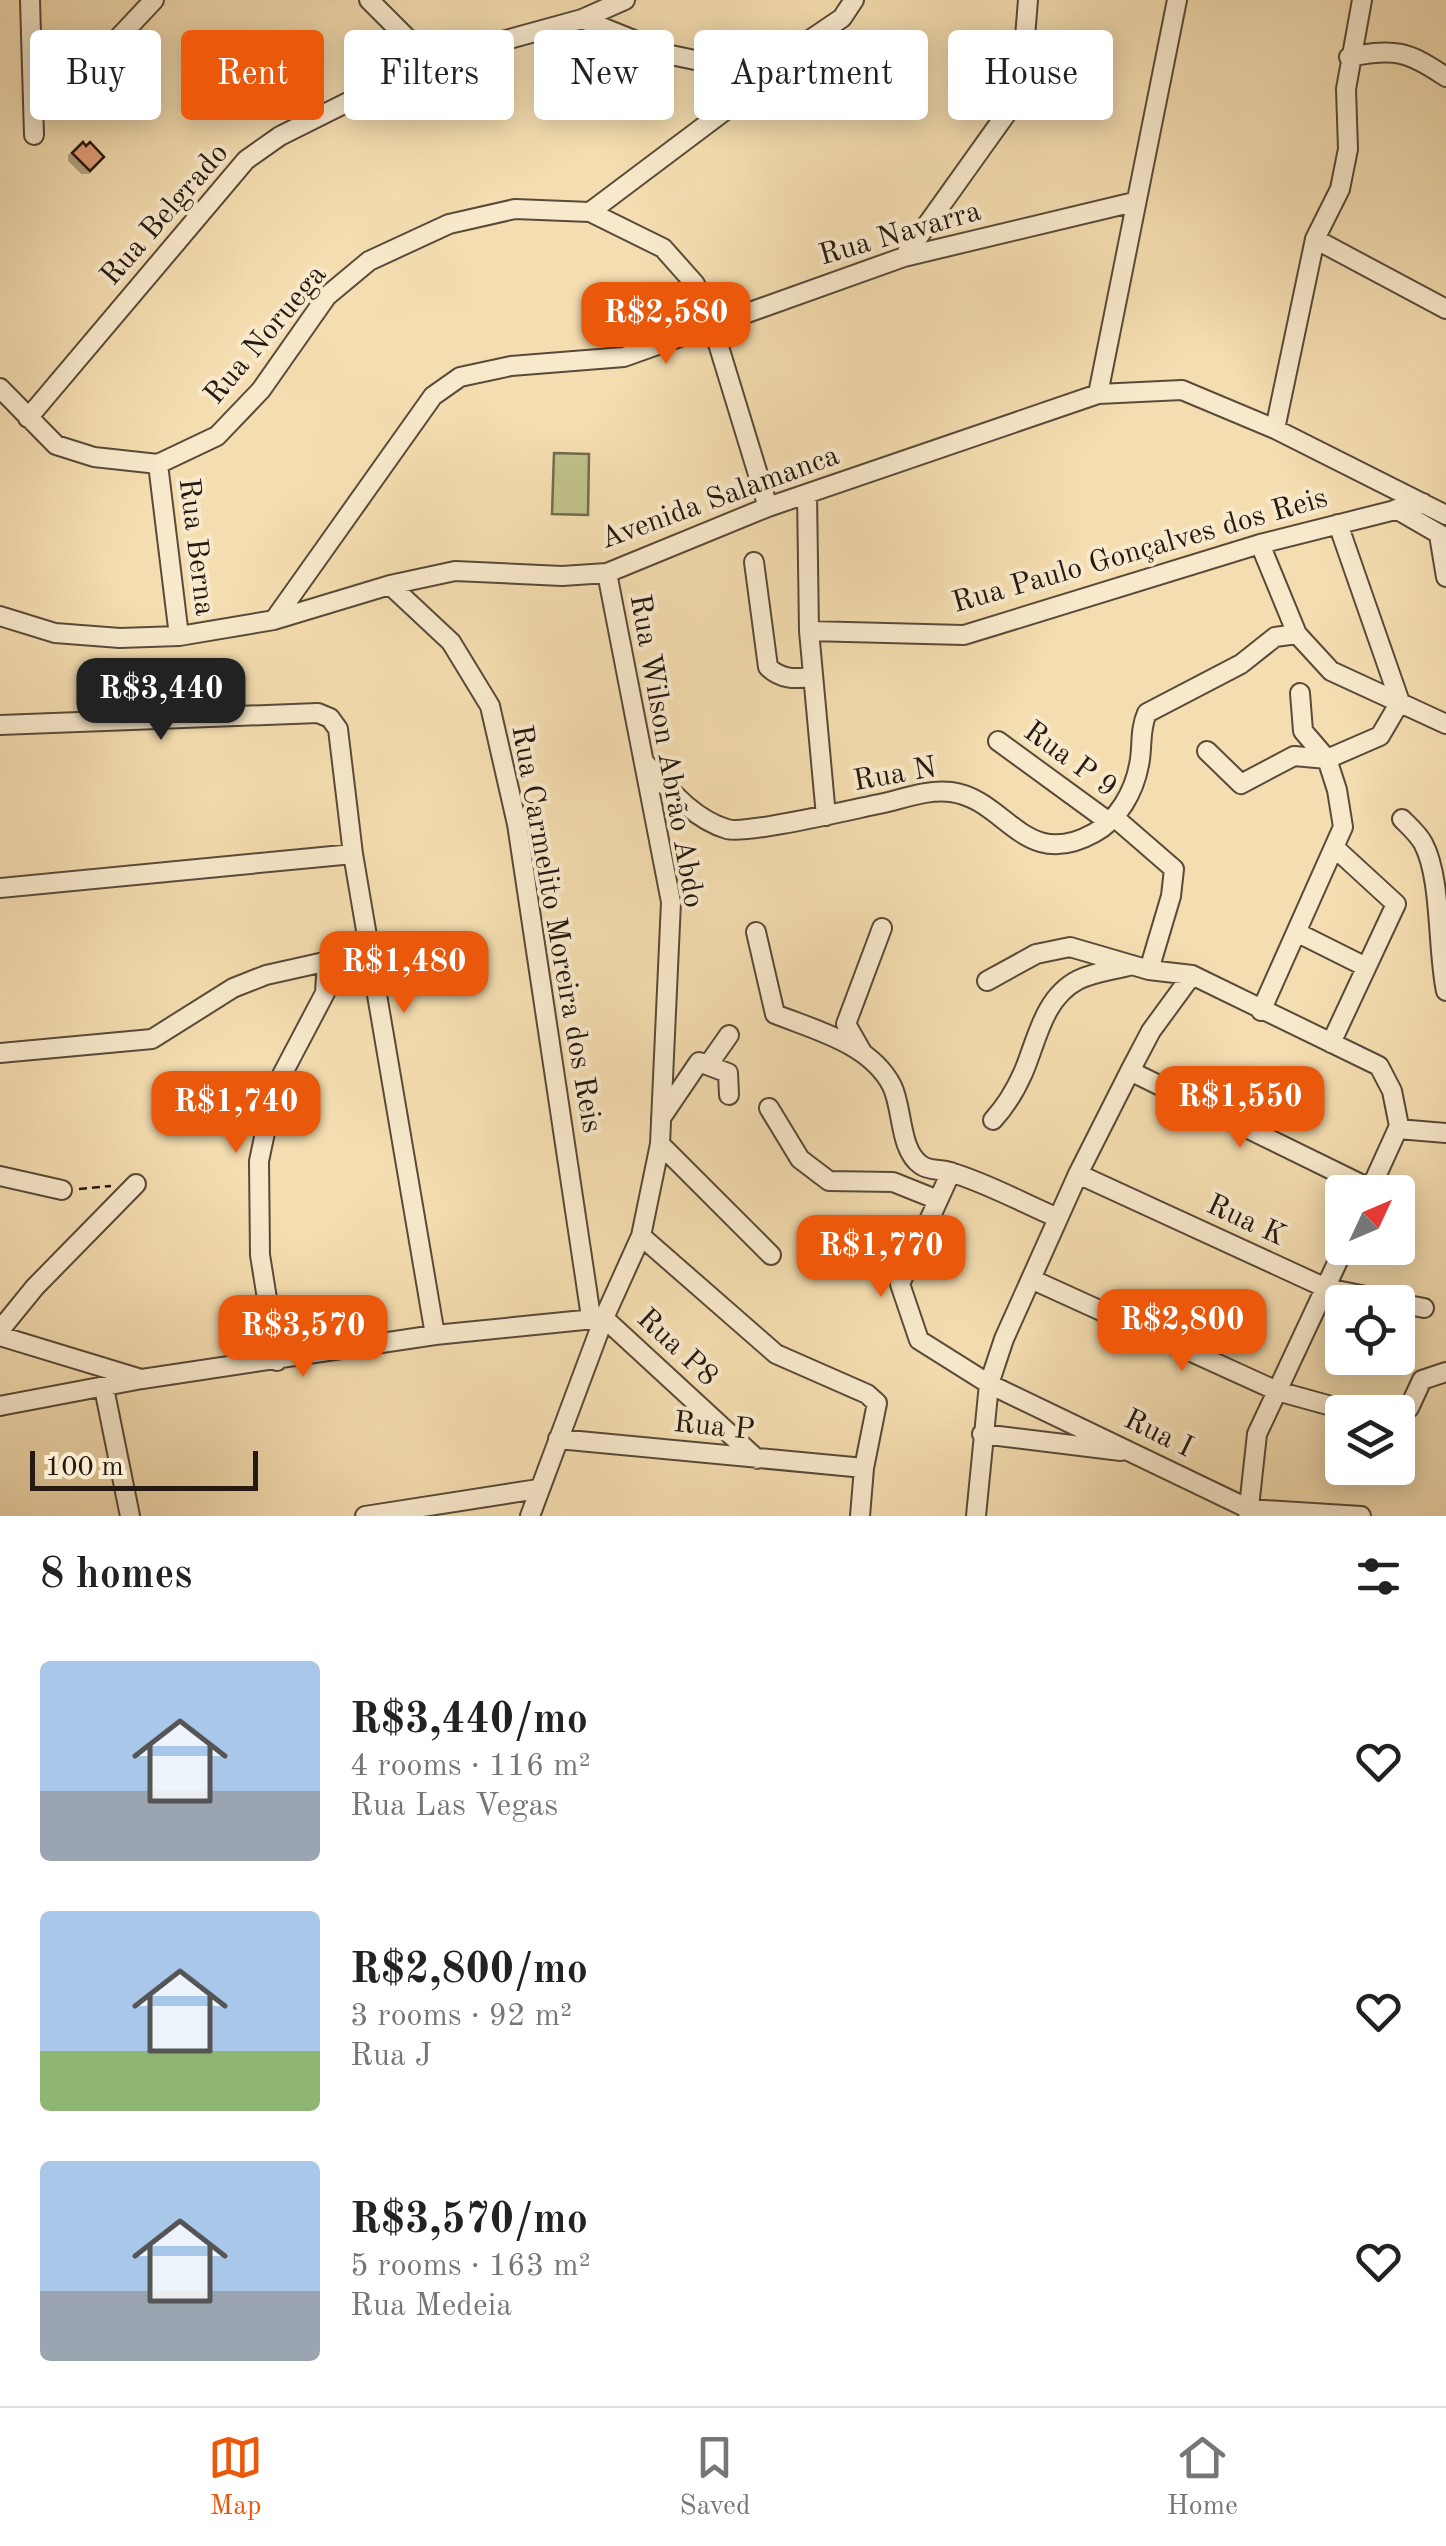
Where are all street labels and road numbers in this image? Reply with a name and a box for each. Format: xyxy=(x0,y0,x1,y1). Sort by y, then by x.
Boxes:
street label: Rua Belgrado xyxy=(96,138,234,292)
street label: Rua Navarra xyxy=(816,197,984,271)
street label: Rua Noruega xyxy=(199,259,333,410)
street label: Avenida Salamanca xyxy=(597,441,843,555)
street label: Rua Berna xyxy=(173,476,219,618)
street label: Rua Paulo Gonçalves dos Reis xyxy=(949,483,1331,619)
street label: Rua Wilson Abrão Abdo xyxy=(624,592,708,910)
street label: Rua P 9 xyxy=(1018,716,1122,804)
street label: Rua Carmelito Moreira dos Reis xyxy=(505,723,607,1135)
street label: Rua N xyxy=(851,753,939,797)
street label: Rua K xyxy=(1202,1190,1290,1252)
street label: Rua P8 xyxy=(631,1303,723,1393)
street label: Rua I xyxy=(1119,1405,1197,1463)
street label: Rua P xyxy=(672,1408,756,1446)

